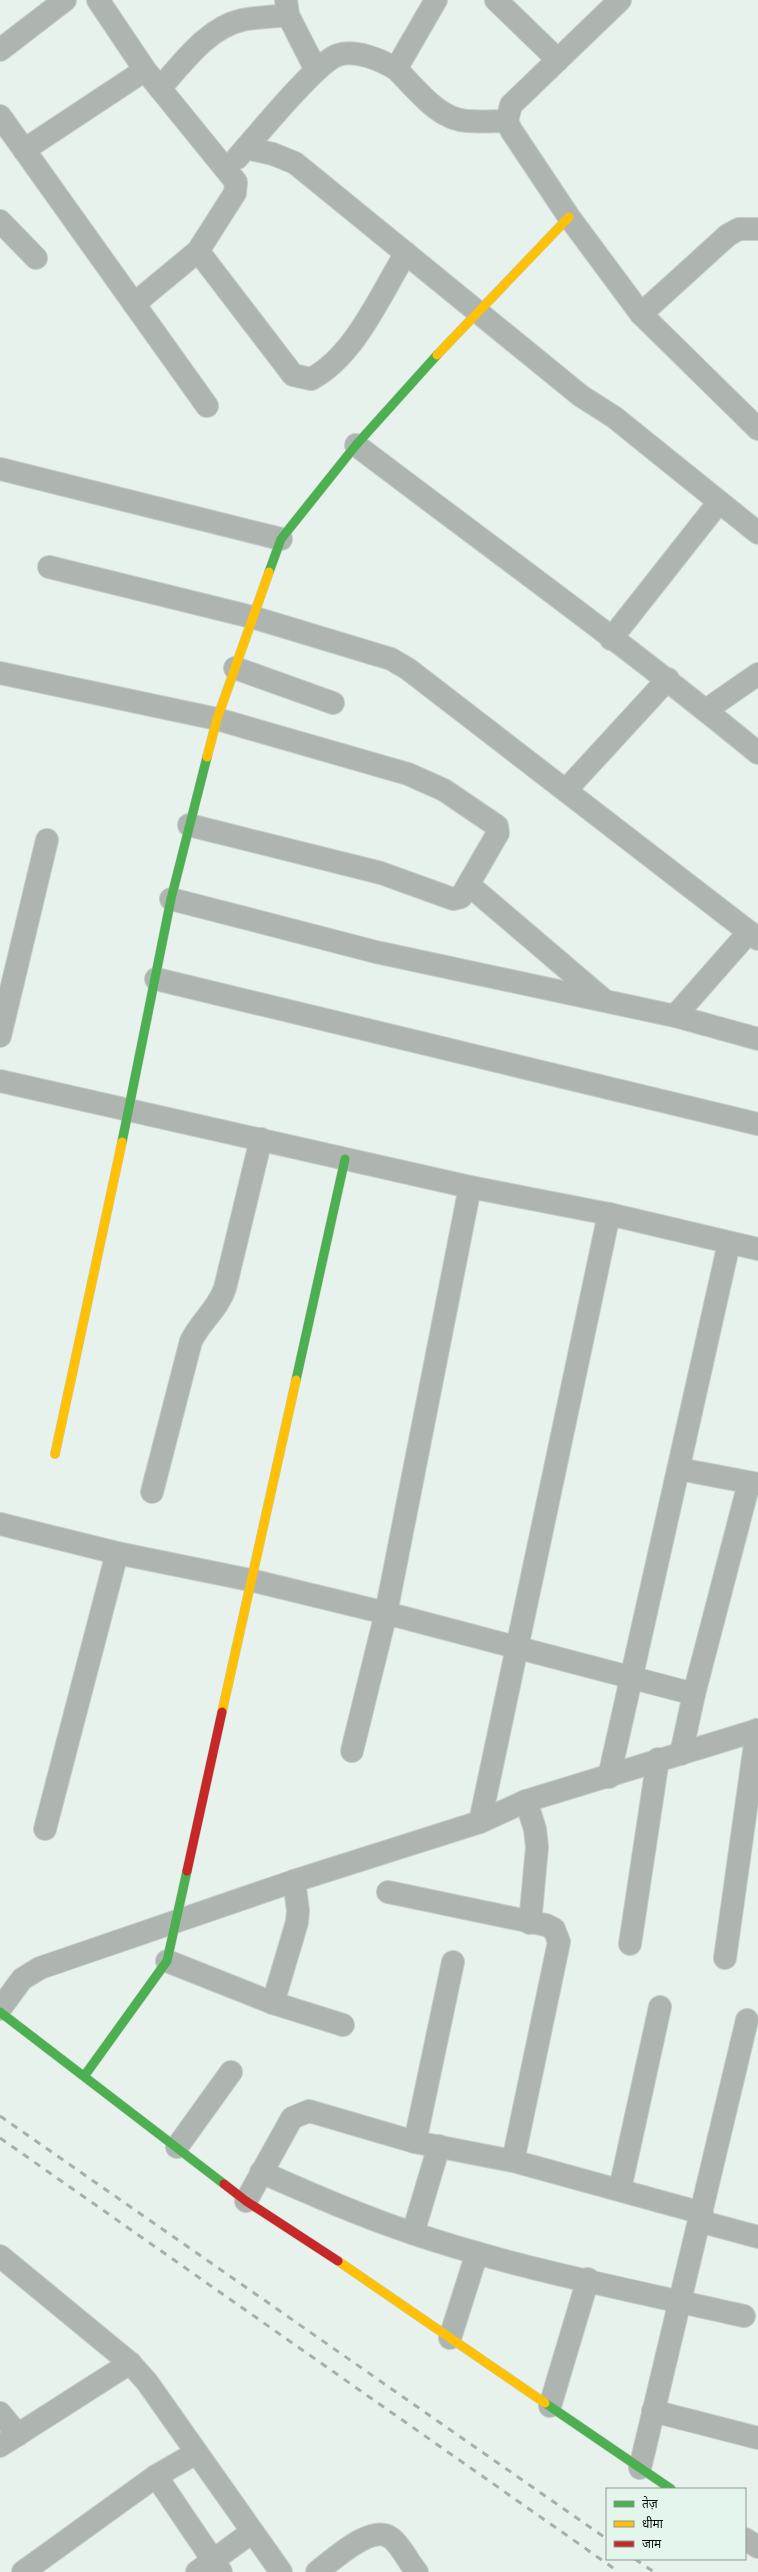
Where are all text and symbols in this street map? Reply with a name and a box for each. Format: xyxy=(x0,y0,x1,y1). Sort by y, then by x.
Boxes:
legend xyxy=(606,2488,746,2560)
text: तेज़ xyxy=(642,2496,659,2511)
text: धीमा xyxy=(642,2516,664,2531)
text: जाम xyxy=(642,2537,662,2551)

